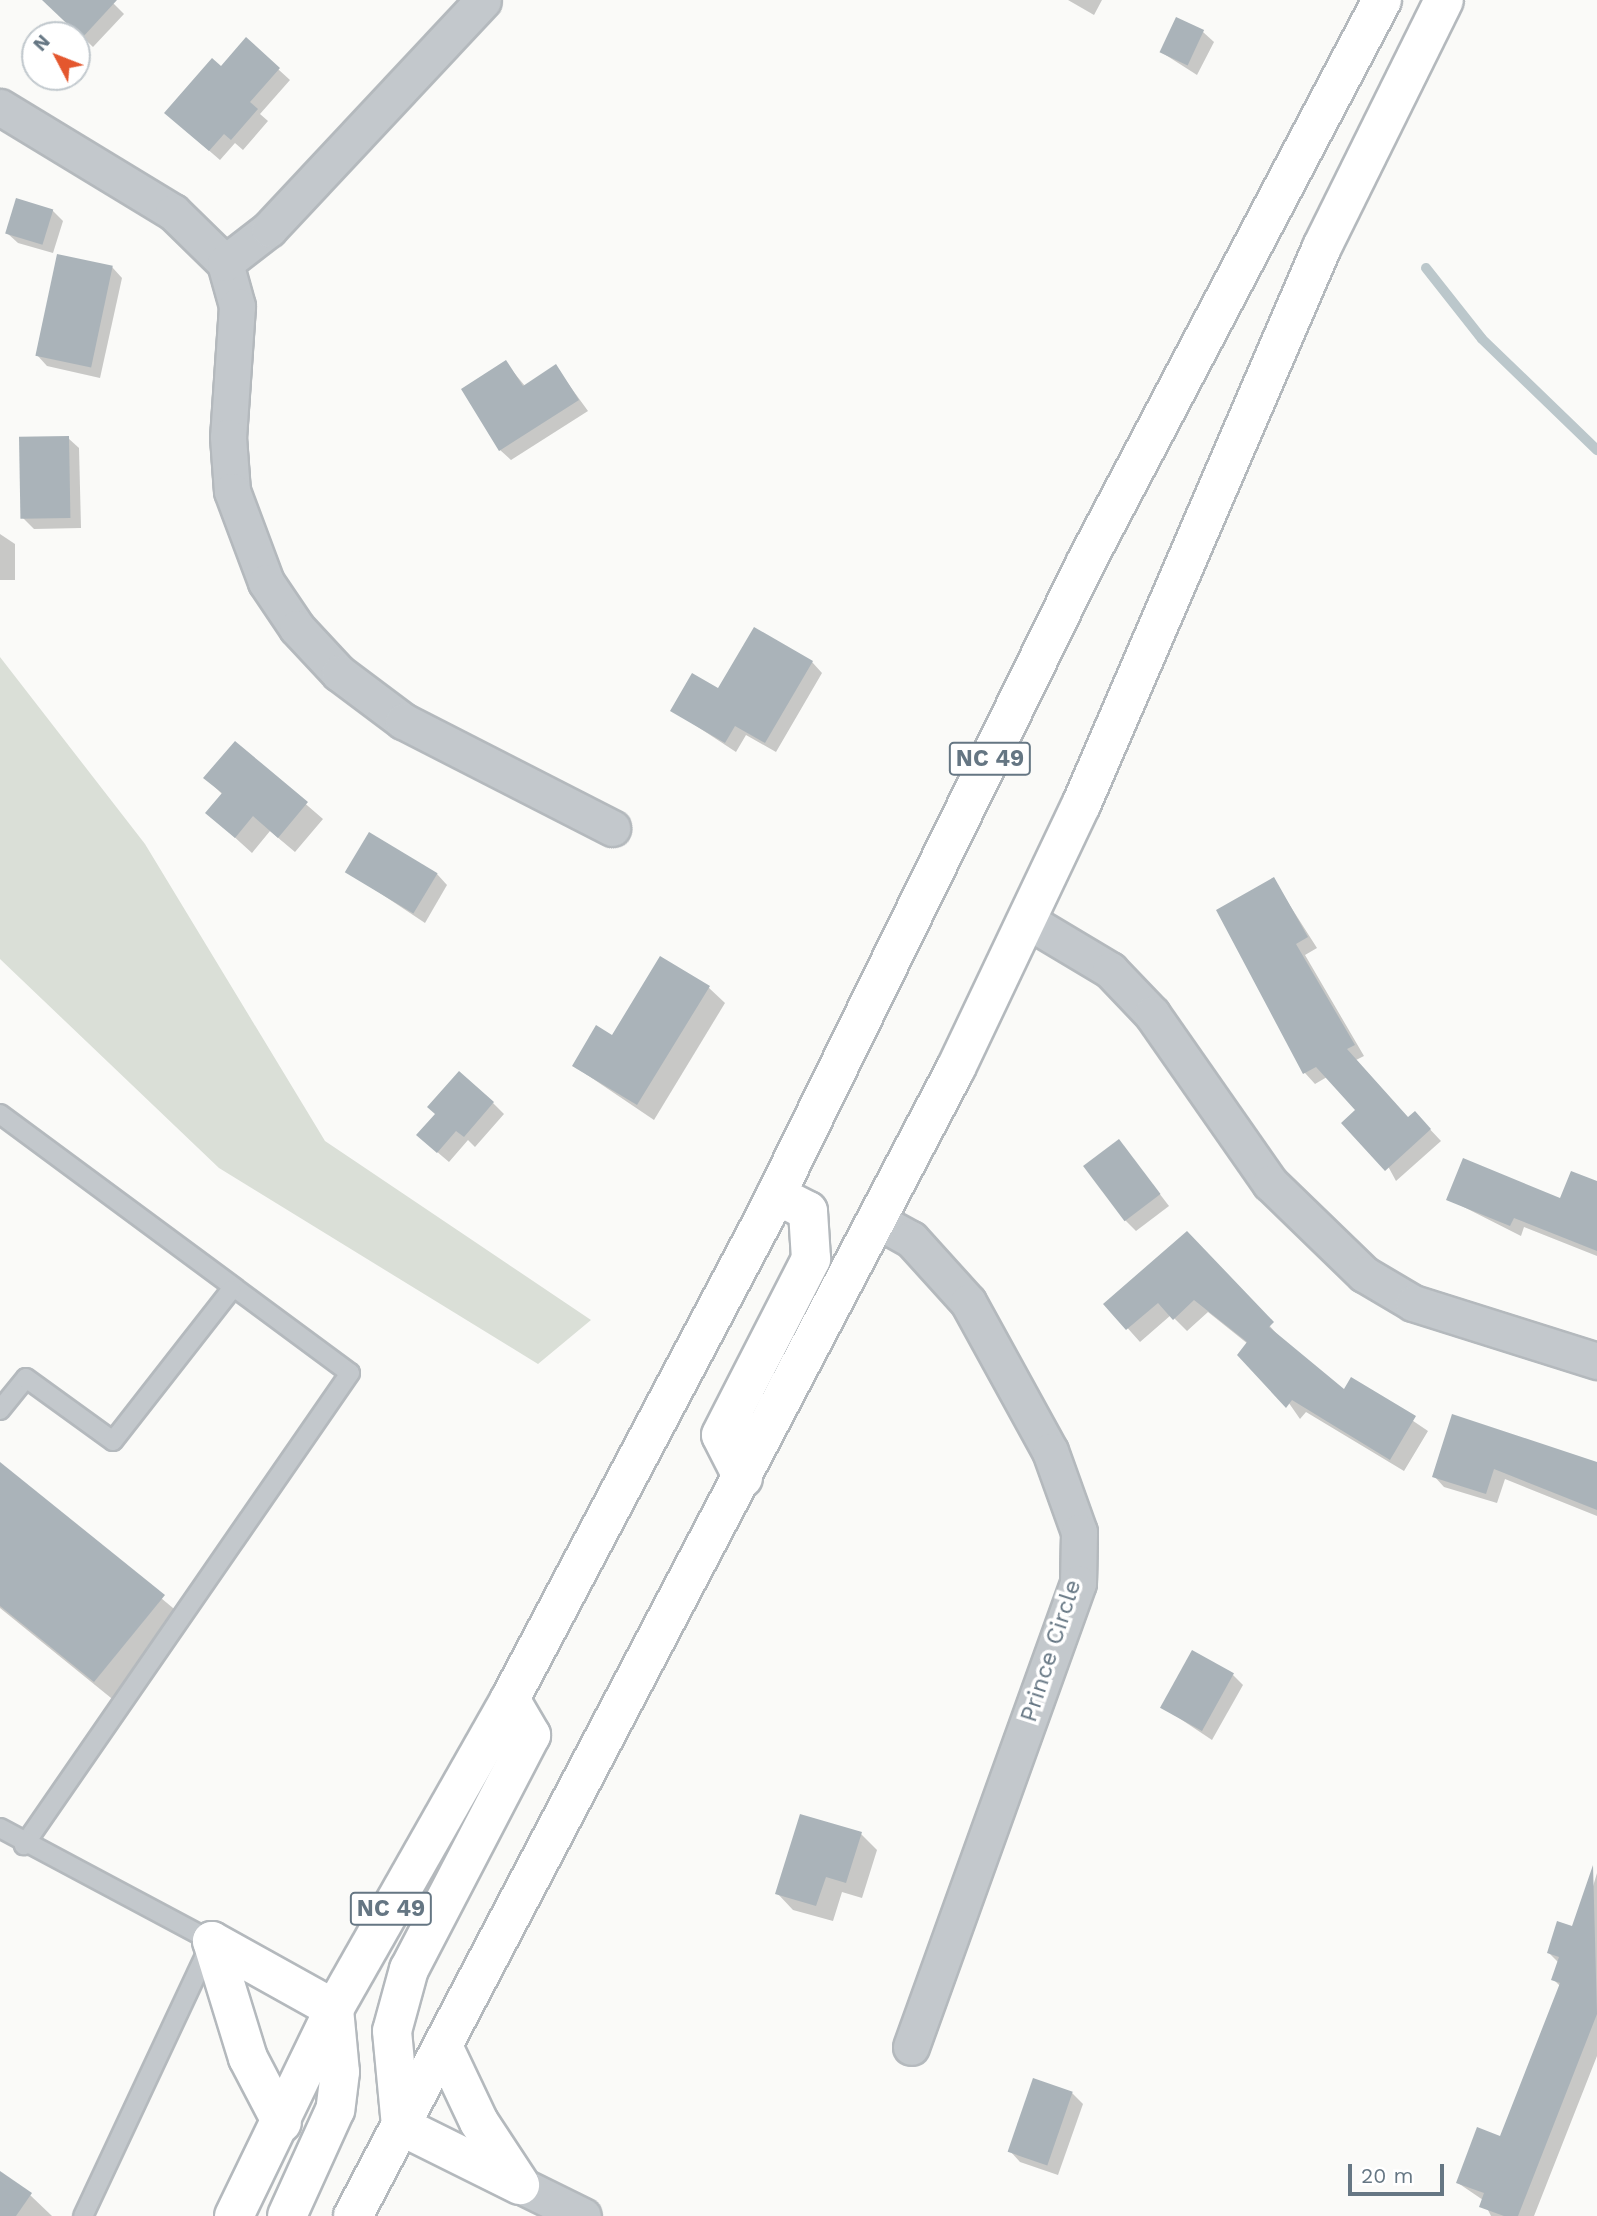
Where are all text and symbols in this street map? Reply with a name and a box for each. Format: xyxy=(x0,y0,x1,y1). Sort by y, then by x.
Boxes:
north arrow xyxy=(21,21,91,91)
text: N xyxy=(28,30,55,56)
road number: NC 49 xyxy=(948,740,1032,778)
street label: Prince Circle xyxy=(1014,1576,1088,1726)
road number: NC 49 xyxy=(349,1890,433,1928)
scale bar xyxy=(1352,2150,1448,2194)
text: 20 m xyxy=(1361,2163,1413,2188)

